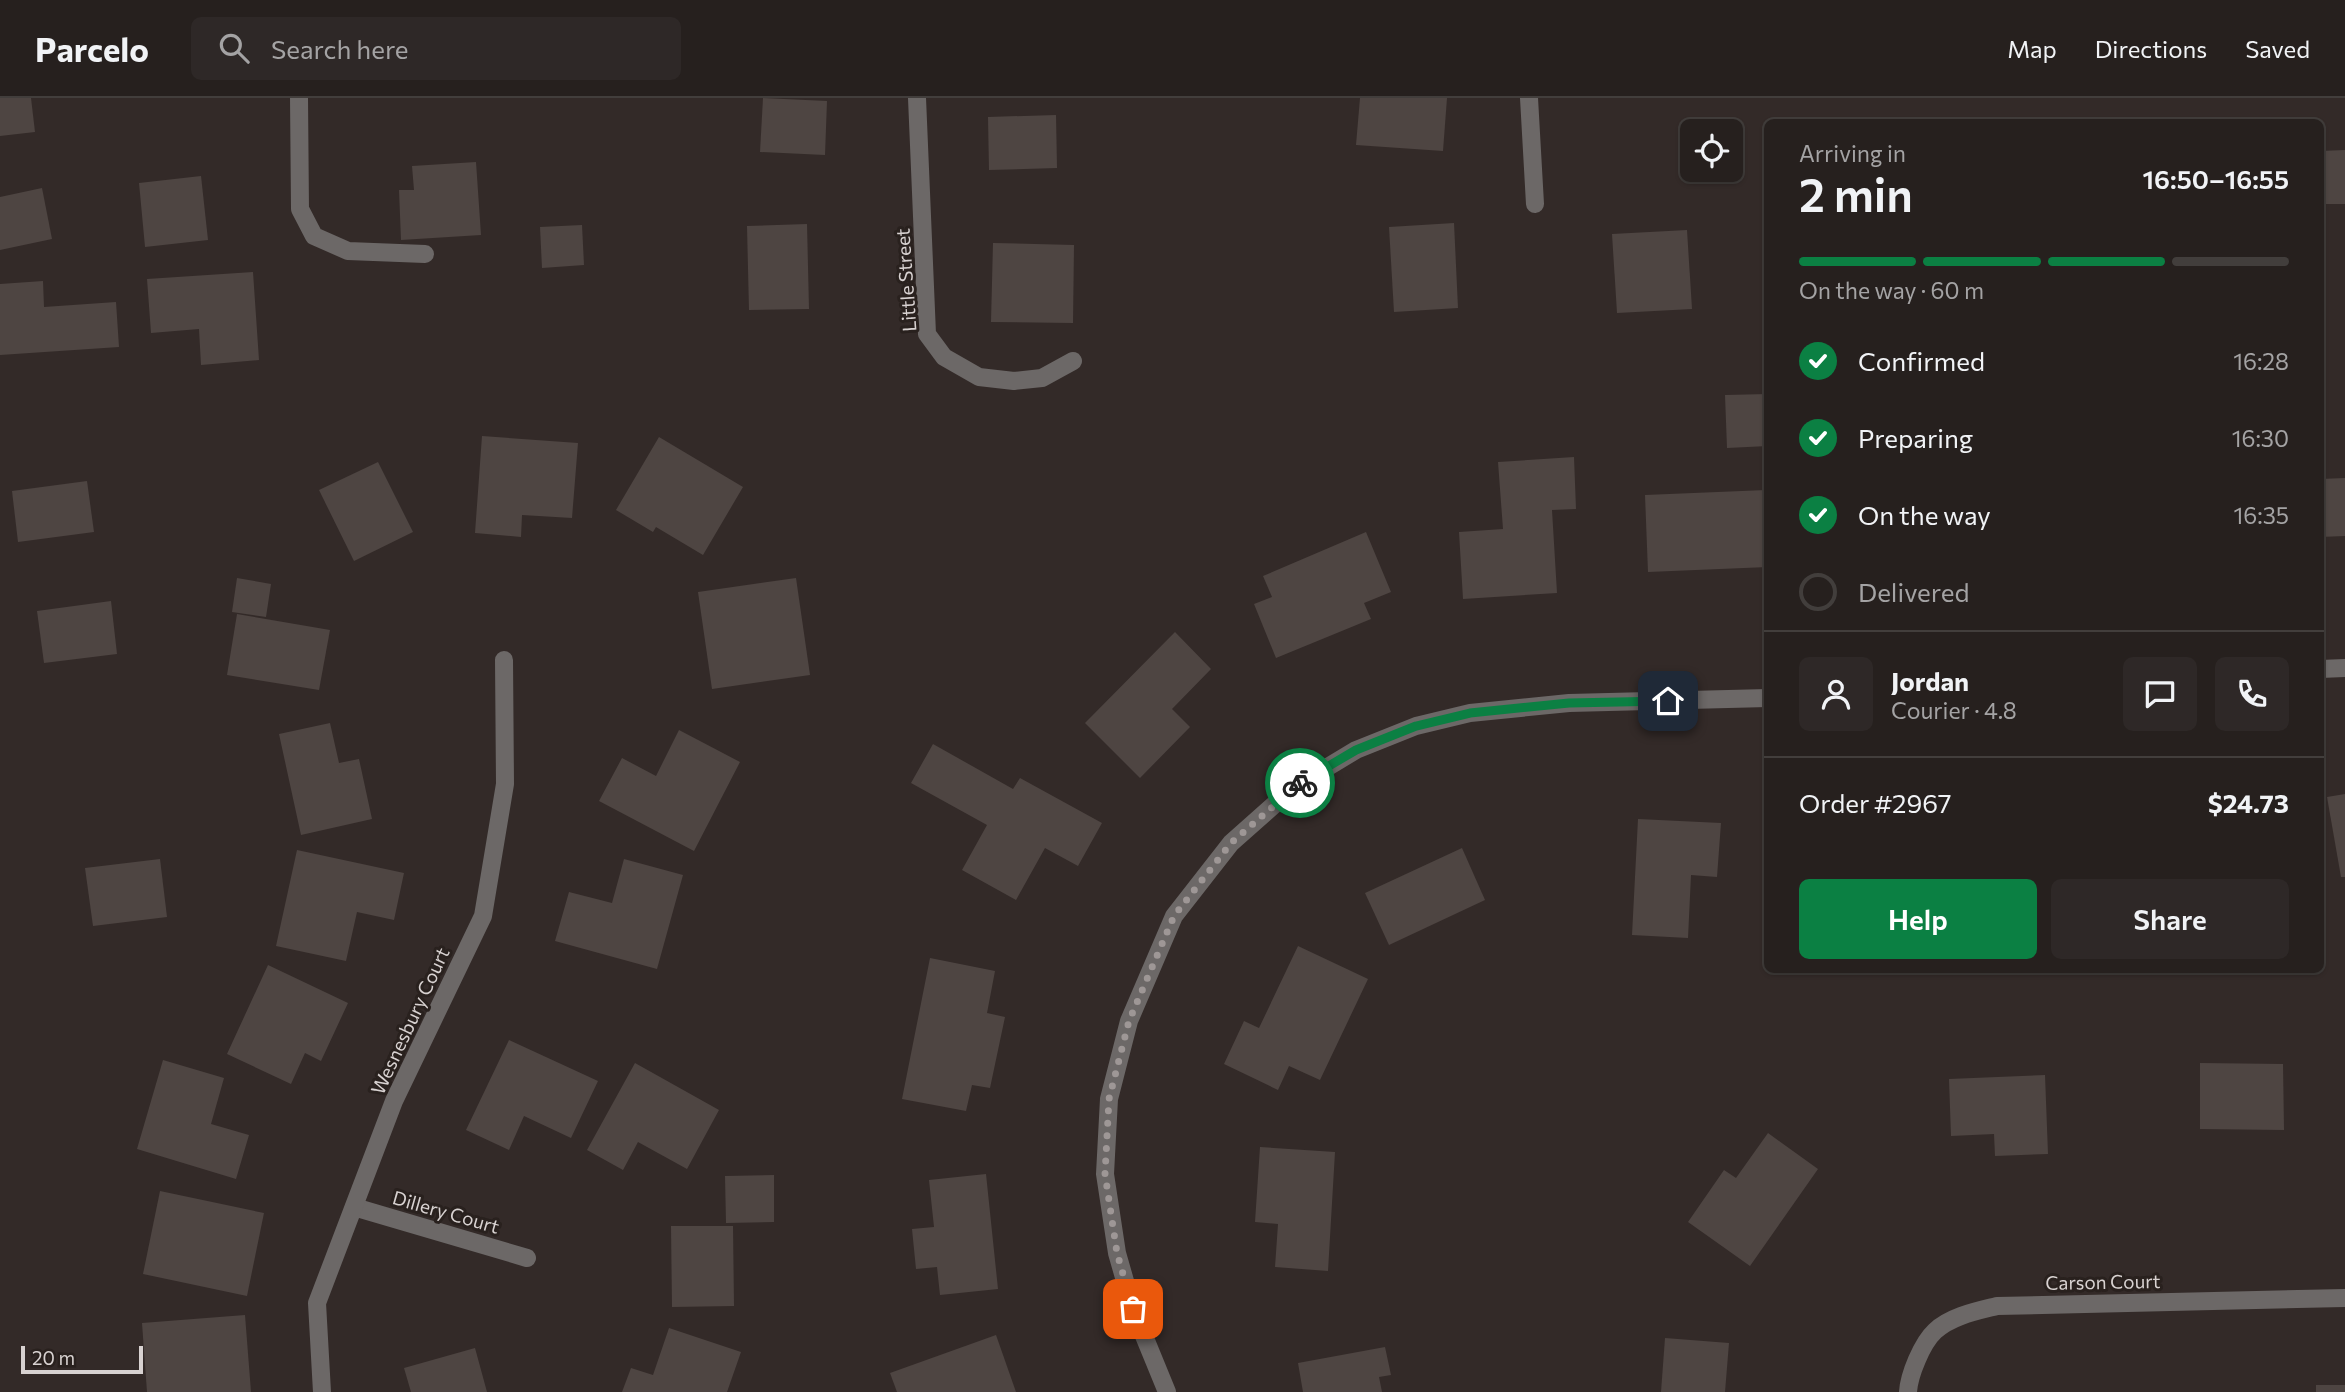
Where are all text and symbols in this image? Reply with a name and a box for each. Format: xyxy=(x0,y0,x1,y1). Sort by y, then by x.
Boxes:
search box xyxy=(191,17,681,80)
text: Parcelo xyxy=(35,28,149,69)
icon: search xyxy=(215,29,253,67)
text: Search here xyxy=(271,33,409,64)
text: Map xyxy=(2007,34,2057,63)
text: Directions xyxy=(2095,34,2207,63)
text: Saved xyxy=(2245,34,2310,63)
map controls xyxy=(1680,119,1743,182)
button: locate xyxy=(1680,119,1743,182)
text: Arriving in xyxy=(1799,139,1906,167)
text: 16:50–16:55 xyxy=(2143,163,2289,194)
text: 2 min xyxy=(1799,165,1913,221)
street label: Little Street xyxy=(890,227,921,332)
text: On the way · 60 m xyxy=(1799,276,1984,304)
icon: check xyxy=(1799,342,1837,380)
text: Confirmed xyxy=(1858,345,1985,376)
text: 16:28 xyxy=(2233,347,2289,375)
icon: check xyxy=(1799,419,1837,457)
text: Preparing xyxy=(1858,422,1973,453)
text: 16:30 xyxy=(2232,424,2289,452)
icon: check xyxy=(1799,496,1837,534)
text: On the way xyxy=(1858,499,1991,530)
text: 16:35 xyxy=(2233,501,2289,529)
text: Delivered xyxy=(1858,576,1969,607)
button: person xyxy=(1799,657,1873,731)
button: chat xyxy=(2123,657,2197,731)
button: phone xyxy=(2215,657,2289,731)
text: Jordan xyxy=(1891,665,1969,696)
pin xyxy=(1638,671,1698,731)
icon: home xyxy=(1649,682,1687,720)
text: Courier · 4.8 xyxy=(1891,696,2017,724)
courier xyxy=(1265,748,1335,818)
icon: bike xyxy=(1281,764,1319,802)
text: Order #2967 xyxy=(1799,787,1952,818)
text: $24.73 xyxy=(2208,787,2289,818)
button: Help xyxy=(1799,879,2037,959)
button: Share xyxy=(2051,879,2289,959)
street label: Wesnesbury Court xyxy=(365,943,454,1098)
street label: Dillery Court xyxy=(390,1185,502,1238)
street label: Carson Court xyxy=(2045,1269,2161,1294)
pin xyxy=(1103,1279,1163,1339)
icon: bag xyxy=(1114,1290,1152,1328)
scale bar xyxy=(21,1343,144,1375)
text: 20 m xyxy=(32,1346,75,1369)

